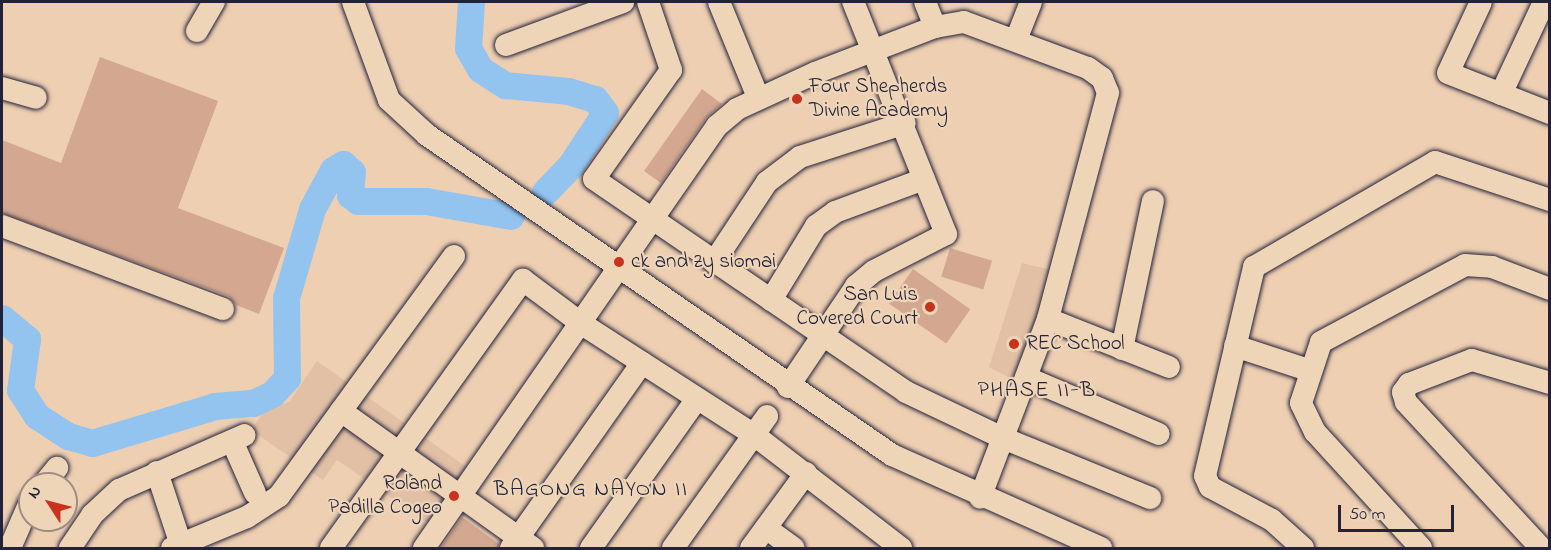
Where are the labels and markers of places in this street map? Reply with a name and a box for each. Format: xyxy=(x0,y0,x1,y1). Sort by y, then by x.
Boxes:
place label: Four Shepherds Divine Academy xyxy=(809,74,948,124)
marker: Four Shepherds Divine Academy xyxy=(790,92,804,106)
place label: ck and zy siomai xyxy=(631,249,776,275)
marker: ck and zy siomai xyxy=(612,255,626,269)
place label: San Luis Covered Court xyxy=(796,282,918,332)
marker: San Luis Covered Court xyxy=(923,300,937,314)
place label: REC School xyxy=(1026,331,1125,357)
marker: REC School xyxy=(1007,337,1021,351)
place label: Roland Padilla Cogeo xyxy=(328,471,442,521)
marker: Roland Padilla Cogeo xyxy=(447,489,461,503)

